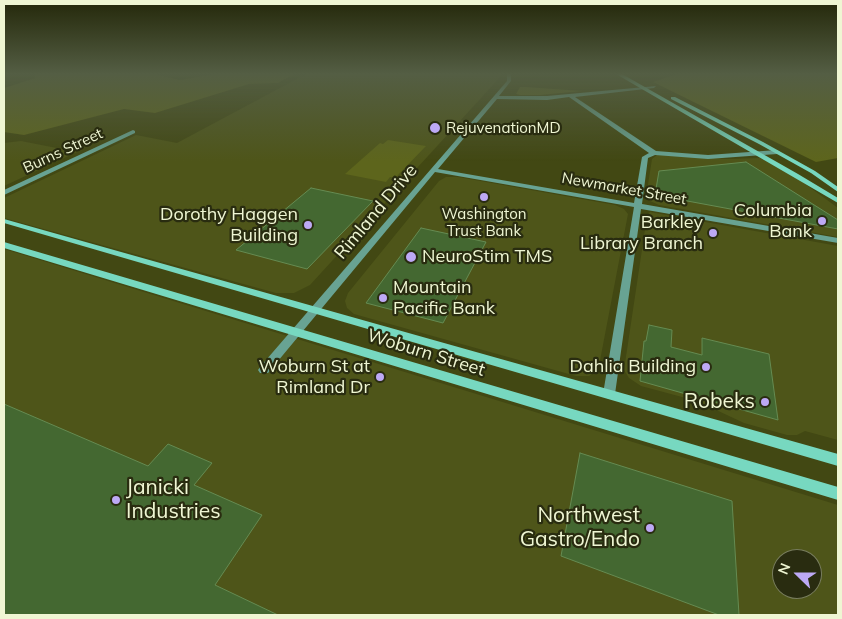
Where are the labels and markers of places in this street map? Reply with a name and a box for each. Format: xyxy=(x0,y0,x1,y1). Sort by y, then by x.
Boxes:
place label: RejuvenationMD xyxy=(446,119,561,137)
marker: RejuvenationMD xyxy=(428,121,442,135)
marker: Washington Trust Bank xyxy=(478,191,490,203)
place label: Columbia Bank xyxy=(734,200,812,242)
place label: Dorothy Haggen Building xyxy=(160,204,298,246)
place label: Washington Trust Bank xyxy=(442,205,526,240)
place label: Barkley Library Branch xyxy=(580,212,703,254)
marker: Columbia Bank xyxy=(816,215,828,227)
marker: Dorothy Haggen Building xyxy=(302,219,314,231)
marker: Barkley Library Branch xyxy=(707,227,719,239)
place label: NeuroStim TMS xyxy=(422,246,552,268)
marker: NeuroStim TMS xyxy=(404,250,418,264)
place label: Mountain Pacific Bank xyxy=(393,277,495,320)
marker: Mountain Pacific Bank xyxy=(377,292,389,304)
place label: Woburn St at Rimland Dr xyxy=(259,356,370,398)
place label: Dahlia Building xyxy=(569,356,696,378)
marker: Dahlia Building xyxy=(700,361,712,373)
marker: Woburn St at Rimland Dr xyxy=(374,371,386,383)
place label: Robeks xyxy=(684,389,755,415)
marker: Robeks xyxy=(759,396,771,408)
place label: Janicki Industries xyxy=(126,475,221,525)
marker: Janicki Industries xyxy=(110,494,122,506)
place label: Northwest Gastro/Endo xyxy=(520,503,640,553)
marker: Northwest Gastro/Endo xyxy=(644,522,656,534)

